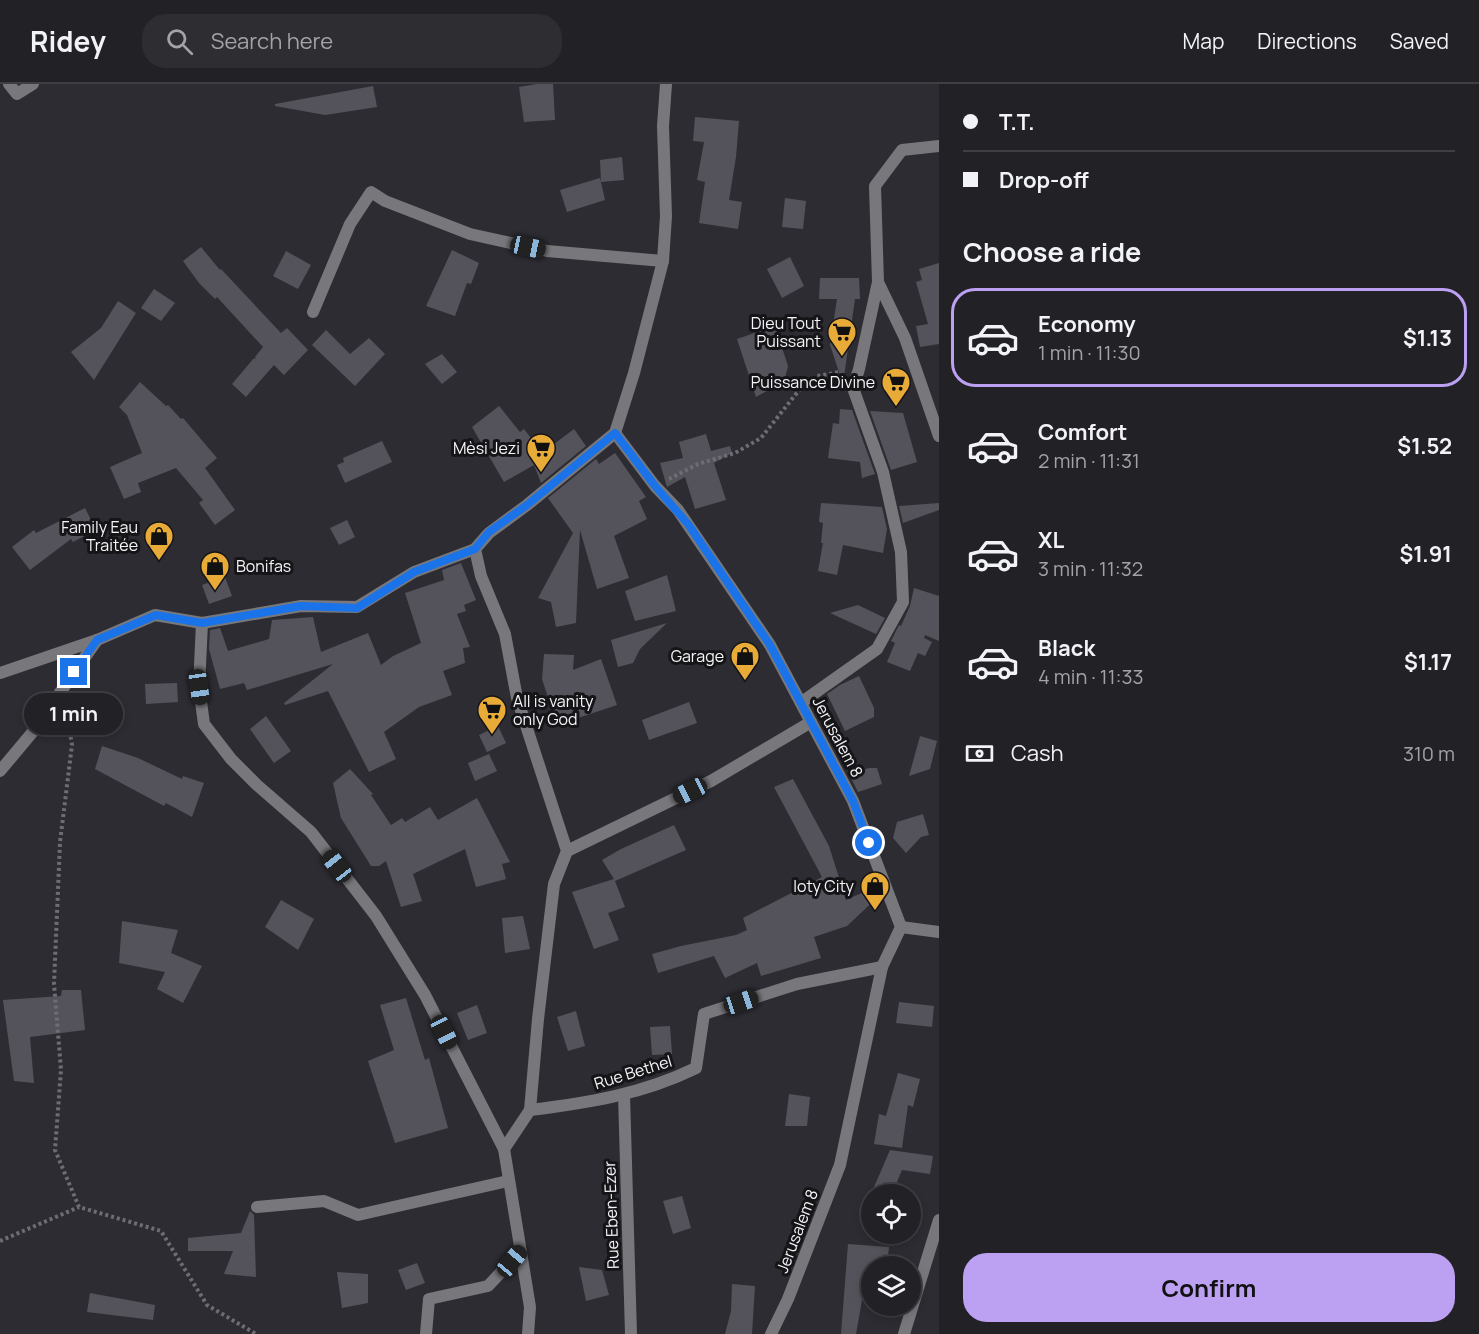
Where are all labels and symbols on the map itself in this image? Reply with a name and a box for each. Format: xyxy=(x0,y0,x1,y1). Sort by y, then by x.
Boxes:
car xyxy=(509,234,547,260)
place label: Dieu Tout Puissant xyxy=(751,312,821,352)
supermarket icon: Dieu Tout Puissant xyxy=(826,316,858,358)
supermarket icon: Puissance Divine xyxy=(880,366,912,408)
place label: Puissance Divine xyxy=(751,371,875,393)
supermarket icon: Mèsi Jezi xyxy=(525,432,557,474)
place label: Mèsi Jezi xyxy=(453,437,520,459)
place label: Family Eau Traitée xyxy=(61,516,138,556)
shop icon: Family Eau Traitée xyxy=(143,520,175,562)
shop icon: Bonifas xyxy=(199,550,231,592)
place label: Bonifas xyxy=(236,555,291,577)
shop icon: Garage xyxy=(729,640,761,682)
place label: Garage xyxy=(671,645,724,667)
route end xyxy=(60,658,87,685)
car xyxy=(188,668,210,706)
place label: All is vanity only God xyxy=(513,690,594,730)
callout: 1 min xyxy=(25,693,124,735)
street label: Jerusalem 8 xyxy=(808,693,868,781)
supermarket icon: All is vanity only God xyxy=(476,694,508,736)
car xyxy=(670,775,710,807)
route start xyxy=(855,829,882,856)
car xyxy=(319,846,355,886)
shop icon: loty City xyxy=(859,870,891,912)
place label: loty City xyxy=(793,875,855,897)
car xyxy=(721,988,761,1016)
car xyxy=(428,1012,460,1052)
street label: Rue Bethel xyxy=(591,1050,675,1094)
street label: Rue Eben-Ezer xyxy=(598,1160,624,1269)
street label: Jerusalem 8 xyxy=(771,1186,823,1276)
car xyxy=(494,1241,530,1281)

